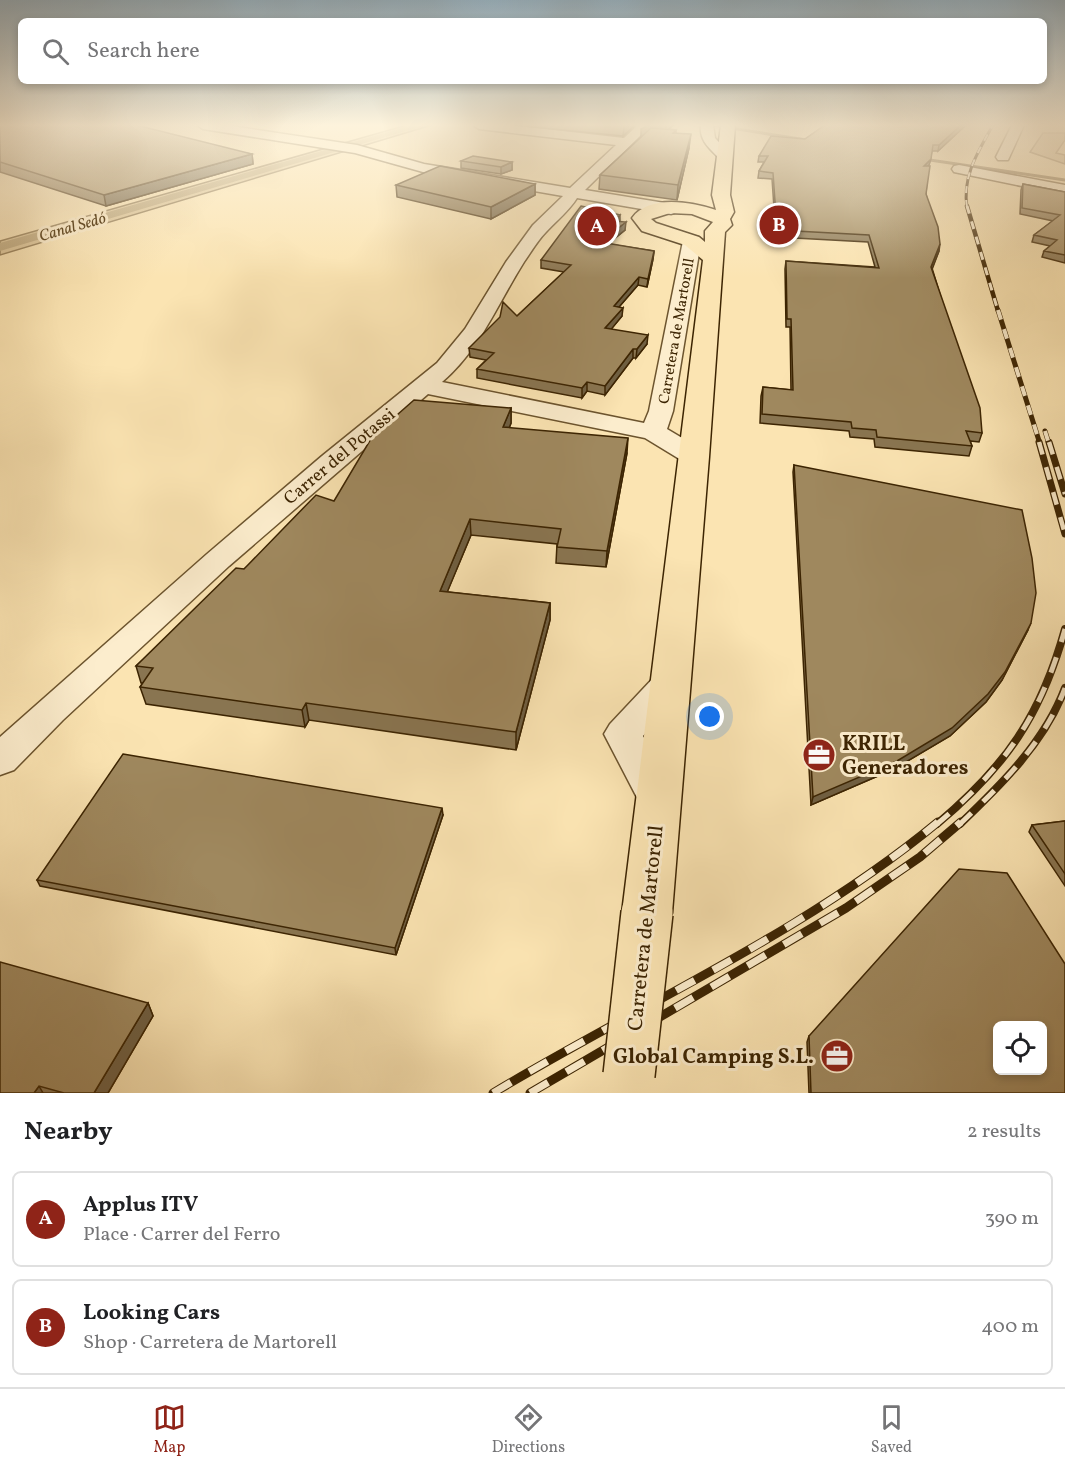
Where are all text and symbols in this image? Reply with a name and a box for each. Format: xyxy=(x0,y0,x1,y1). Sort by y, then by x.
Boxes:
search box xyxy=(18,18,1047,84)
icon: search xyxy=(39,35,72,68)
text: Search here xyxy=(87,36,200,67)
pin: B xyxy=(760,202,798,248)
pin: A xyxy=(578,204,616,248)
water label: Canal Sedó xyxy=(37,208,109,248)
street label: Carretera de Martorell xyxy=(654,257,701,406)
street label: Carrer del Potassi xyxy=(279,403,401,511)
your location xyxy=(695,702,724,731)
place label: KRILL Generadores xyxy=(842,730,969,783)
office icon: KRILL Generadores xyxy=(801,737,837,773)
street label: Carretera de Martorell xyxy=(621,824,672,1032)
map controls xyxy=(993,1021,1047,1075)
button: locate xyxy=(993,1021,1047,1075)
office icon: Global Camping S.L. xyxy=(819,1038,855,1074)
place label: Global Camping S.L. xyxy=(613,1043,814,1072)
text: Nearby xyxy=(24,1114,113,1150)
text: 2 results xyxy=(967,1118,1041,1146)
text: Applus ITV xyxy=(83,1190,198,1221)
text: A xyxy=(38,1205,53,1233)
text: 390 m xyxy=(985,1205,1039,1233)
text: Place · Carrer del Ferro xyxy=(83,1221,280,1249)
text: Looking Cars xyxy=(83,1298,220,1329)
text: B xyxy=(39,1313,52,1341)
text: 400 m xyxy=(981,1313,1039,1341)
text: Shop · Carretera de Martorell xyxy=(83,1329,337,1357)
tab: Map xyxy=(153,1401,186,1459)
tab: Directions xyxy=(492,1401,565,1459)
tab: Saved xyxy=(871,1401,912,1459)

